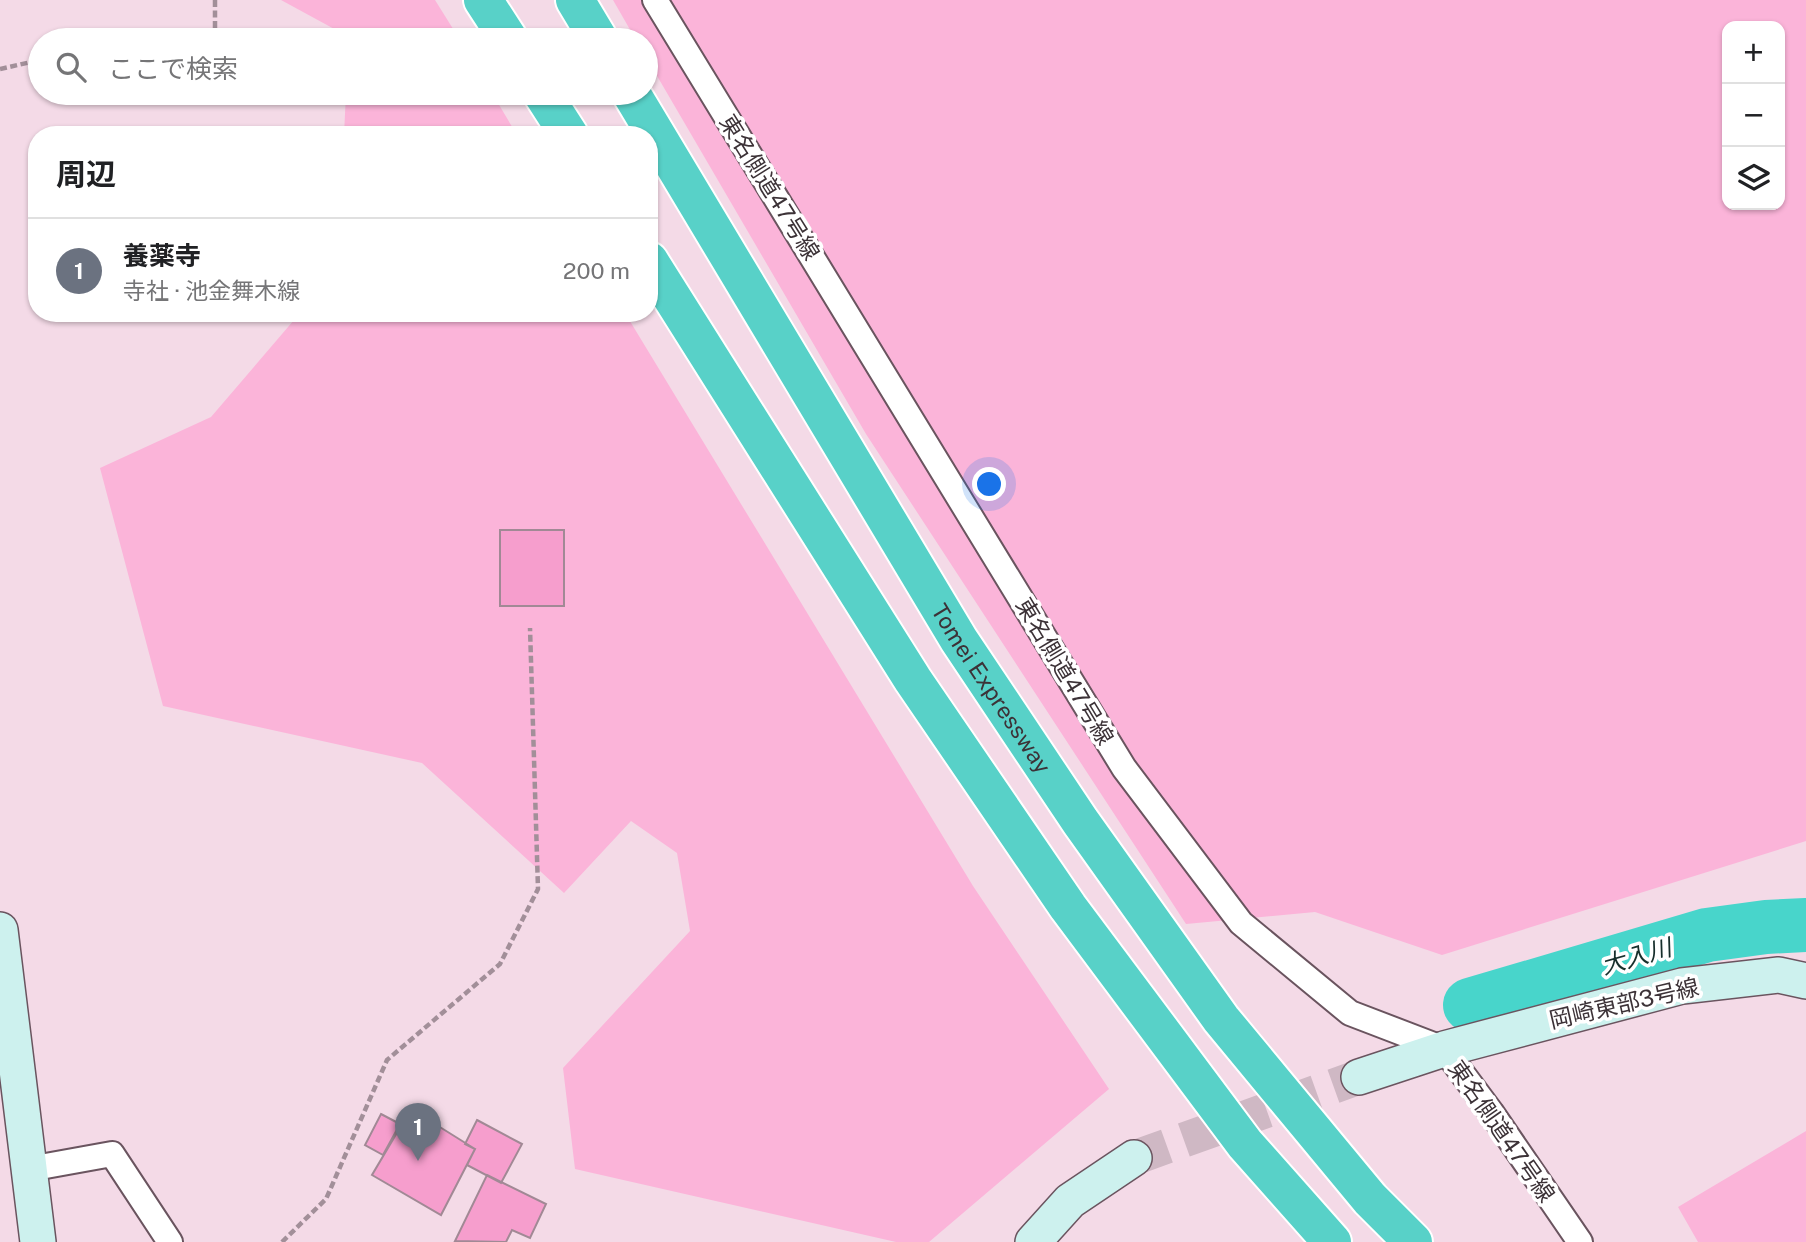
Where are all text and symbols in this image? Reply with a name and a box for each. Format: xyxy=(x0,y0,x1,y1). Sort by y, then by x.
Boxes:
map controls xyxy=(1722,21,1785,210)
button: + xyxy=(1722,21,1785,84)
search box xyxy=(28,28,658,105)
icon: search xyxy=(52,48,90,86)
text: ここで検索 xyxy=(108,53,238,84)
button: − xyxy=(1722,84,1785,147)
street label: 東名側道47号線 xyxy=(714,109,826,265)
button: layers xyxy=(1722,147,1785,210)
text: 周辺 xyxy=(56,156,116,192)
text: 養薬寺 xyxy=(123,240,201,271)
text: 1 xyxy=(74,257,84,284)
text: 200 m xyxy=(563,257,630,284)
text: 寺社 · 池金舞木線 xyxy=(123,277,300,304)
your location xyxy=(972,467,1006,501)
street label: 東名側道47号線 xyxy=(1011,593,1119,749)
street label: Tomei Expressway xyxy=(927,598,1057,778)
water label: 大入川 xyxy=(1598,932,1677,979)
street label: 岡崎東部3号線 xyxy=(1547,973,1701,1033)
street label: 東名側道47号線 xyxy=(1443,1055,1561,1207)
pin: 1 xyxy=(395,1103,441,1161)

